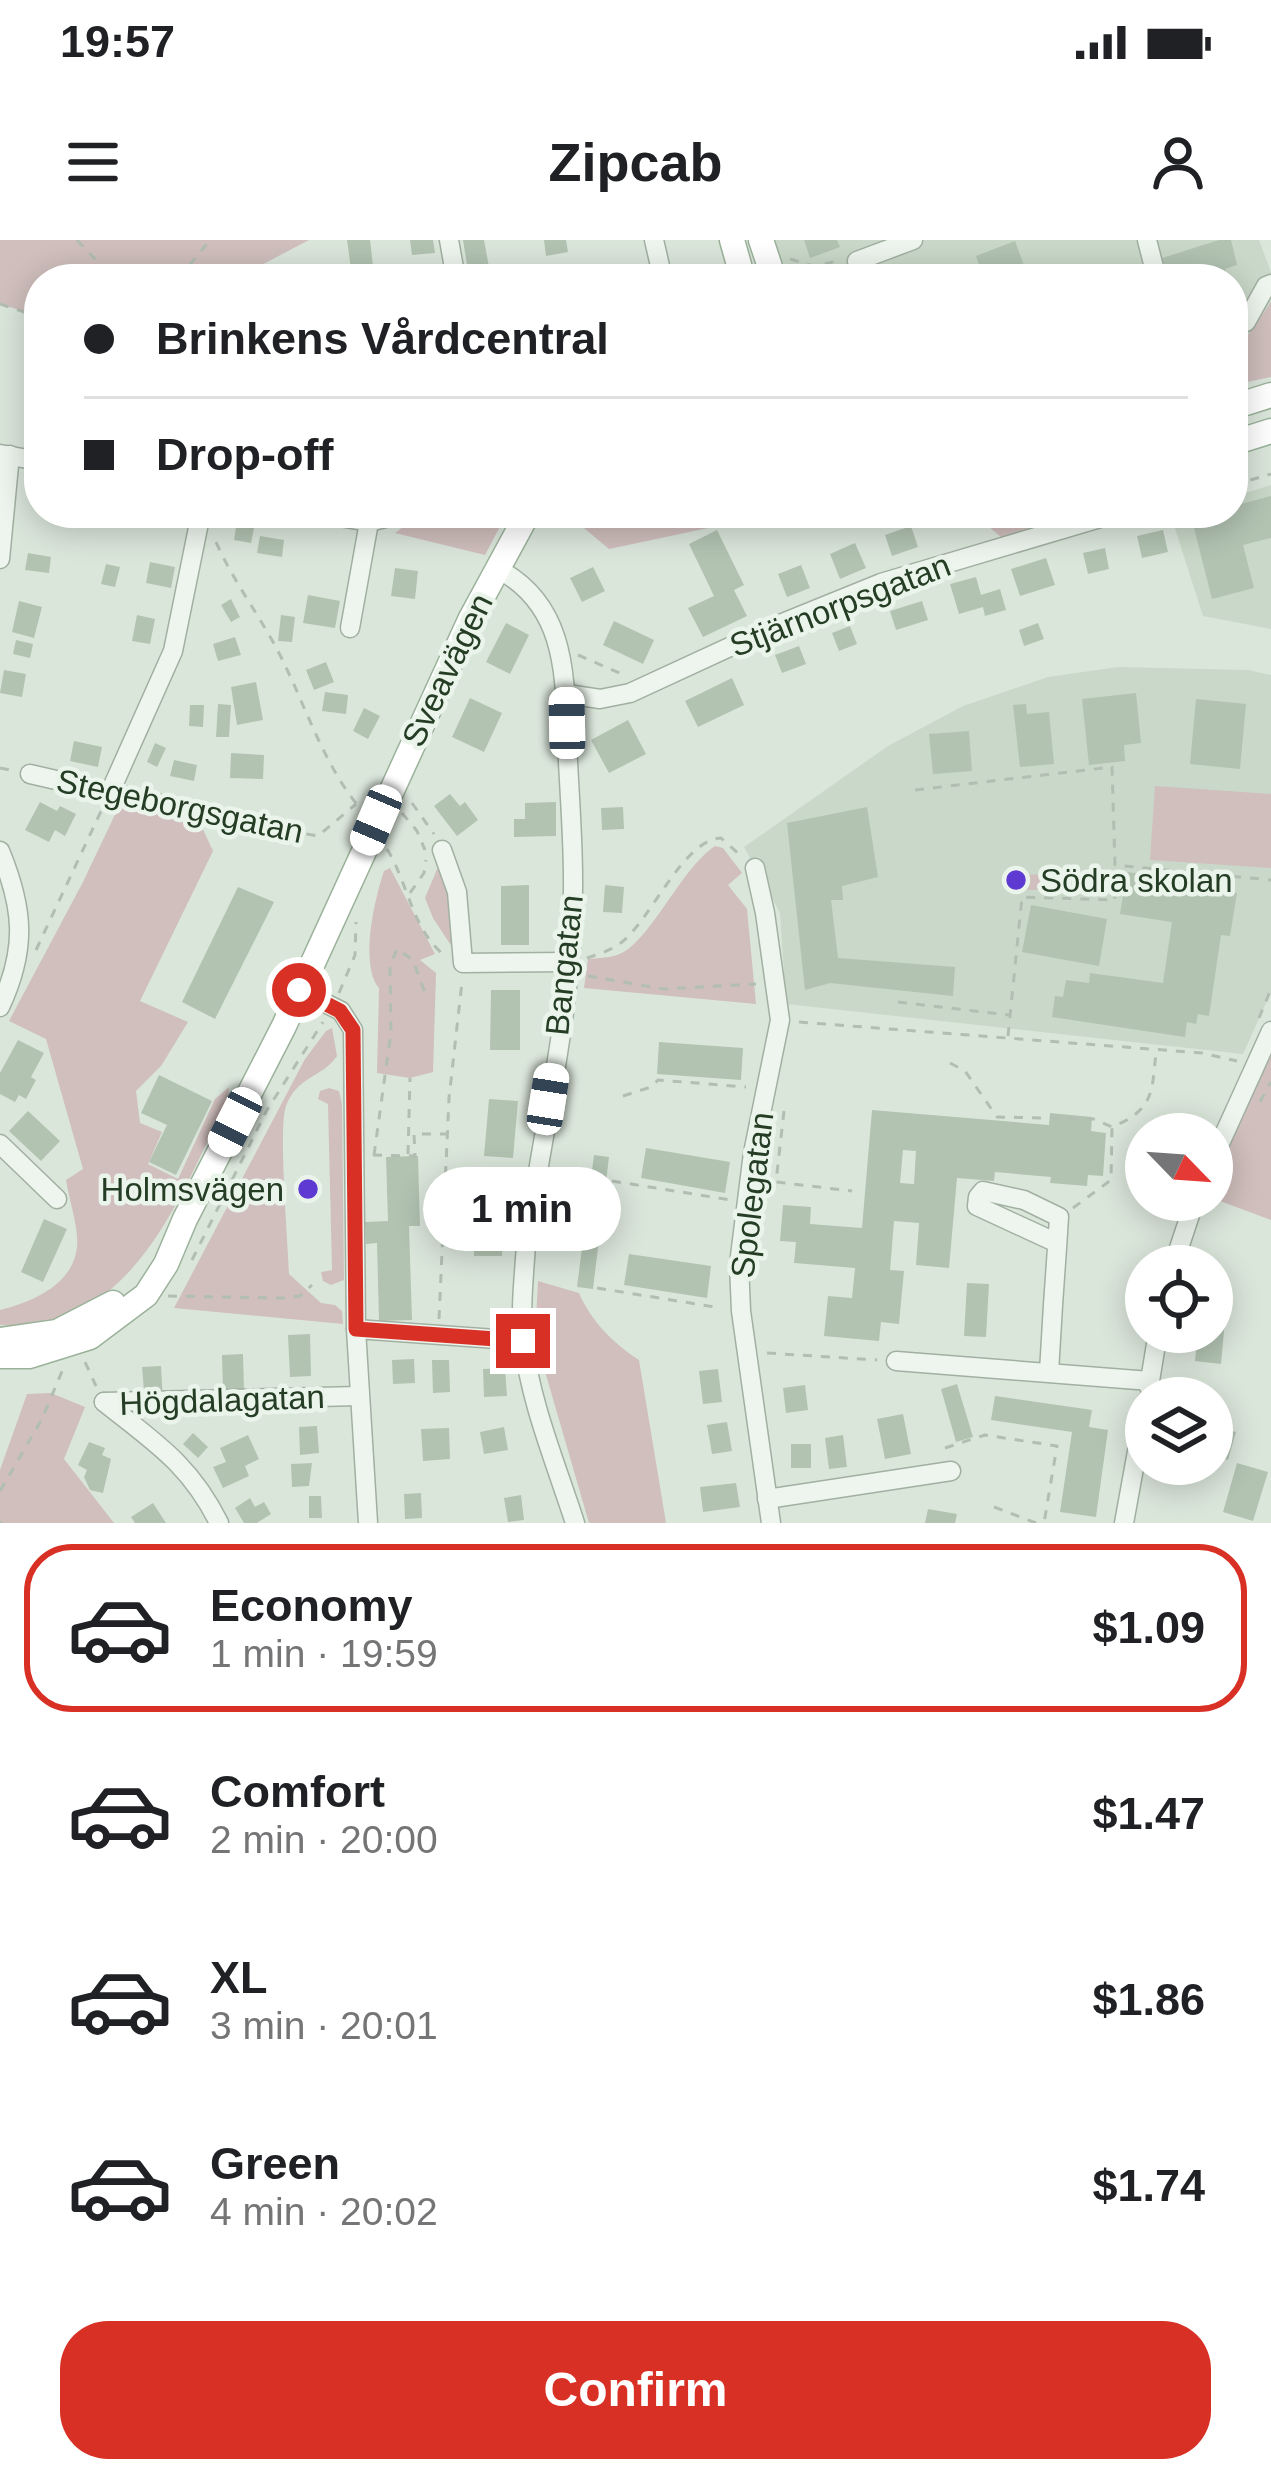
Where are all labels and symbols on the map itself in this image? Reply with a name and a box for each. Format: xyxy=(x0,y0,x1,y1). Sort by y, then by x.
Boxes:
street label: Stjärnorpsgatan xyxy=(725,546,955,664)
street label: Sveavägen xyxy=(394,588,500,752)
car xyxy=(548,687,586,759)
street label: Stegeborgsgatan xyxy=(53,762,307,850)
car xyxy=(345,780,407,860)
place label: Södra skolan xyxy=(1040,862,1233,899)
marker: Södra skolan xyxy=(1003,867,1029,893)
street label: Bangatan xyxy=(538,893,590,1037)
route start xyxy=(272,963,326,1017)
car xyxy=(525,1061,571,1137)
car xyxy=(203,1082,267,1162)
street label: Spolegatan xyxy=(723,1110,781,1280)
north arrow xyxy=(1125,1113,1233,1221)
callout: 1 min xyxy=(424,1167,622,1251)
place label: Holmsvägen xyxy=(101,1171,284,1208)
marker: Holmsvägen xyxy=(295,1176,321,1202)
route end xyxy=(496,1314,550,1368)
street label: Högdalagatan xyxy=(119,1378,325,1422)

